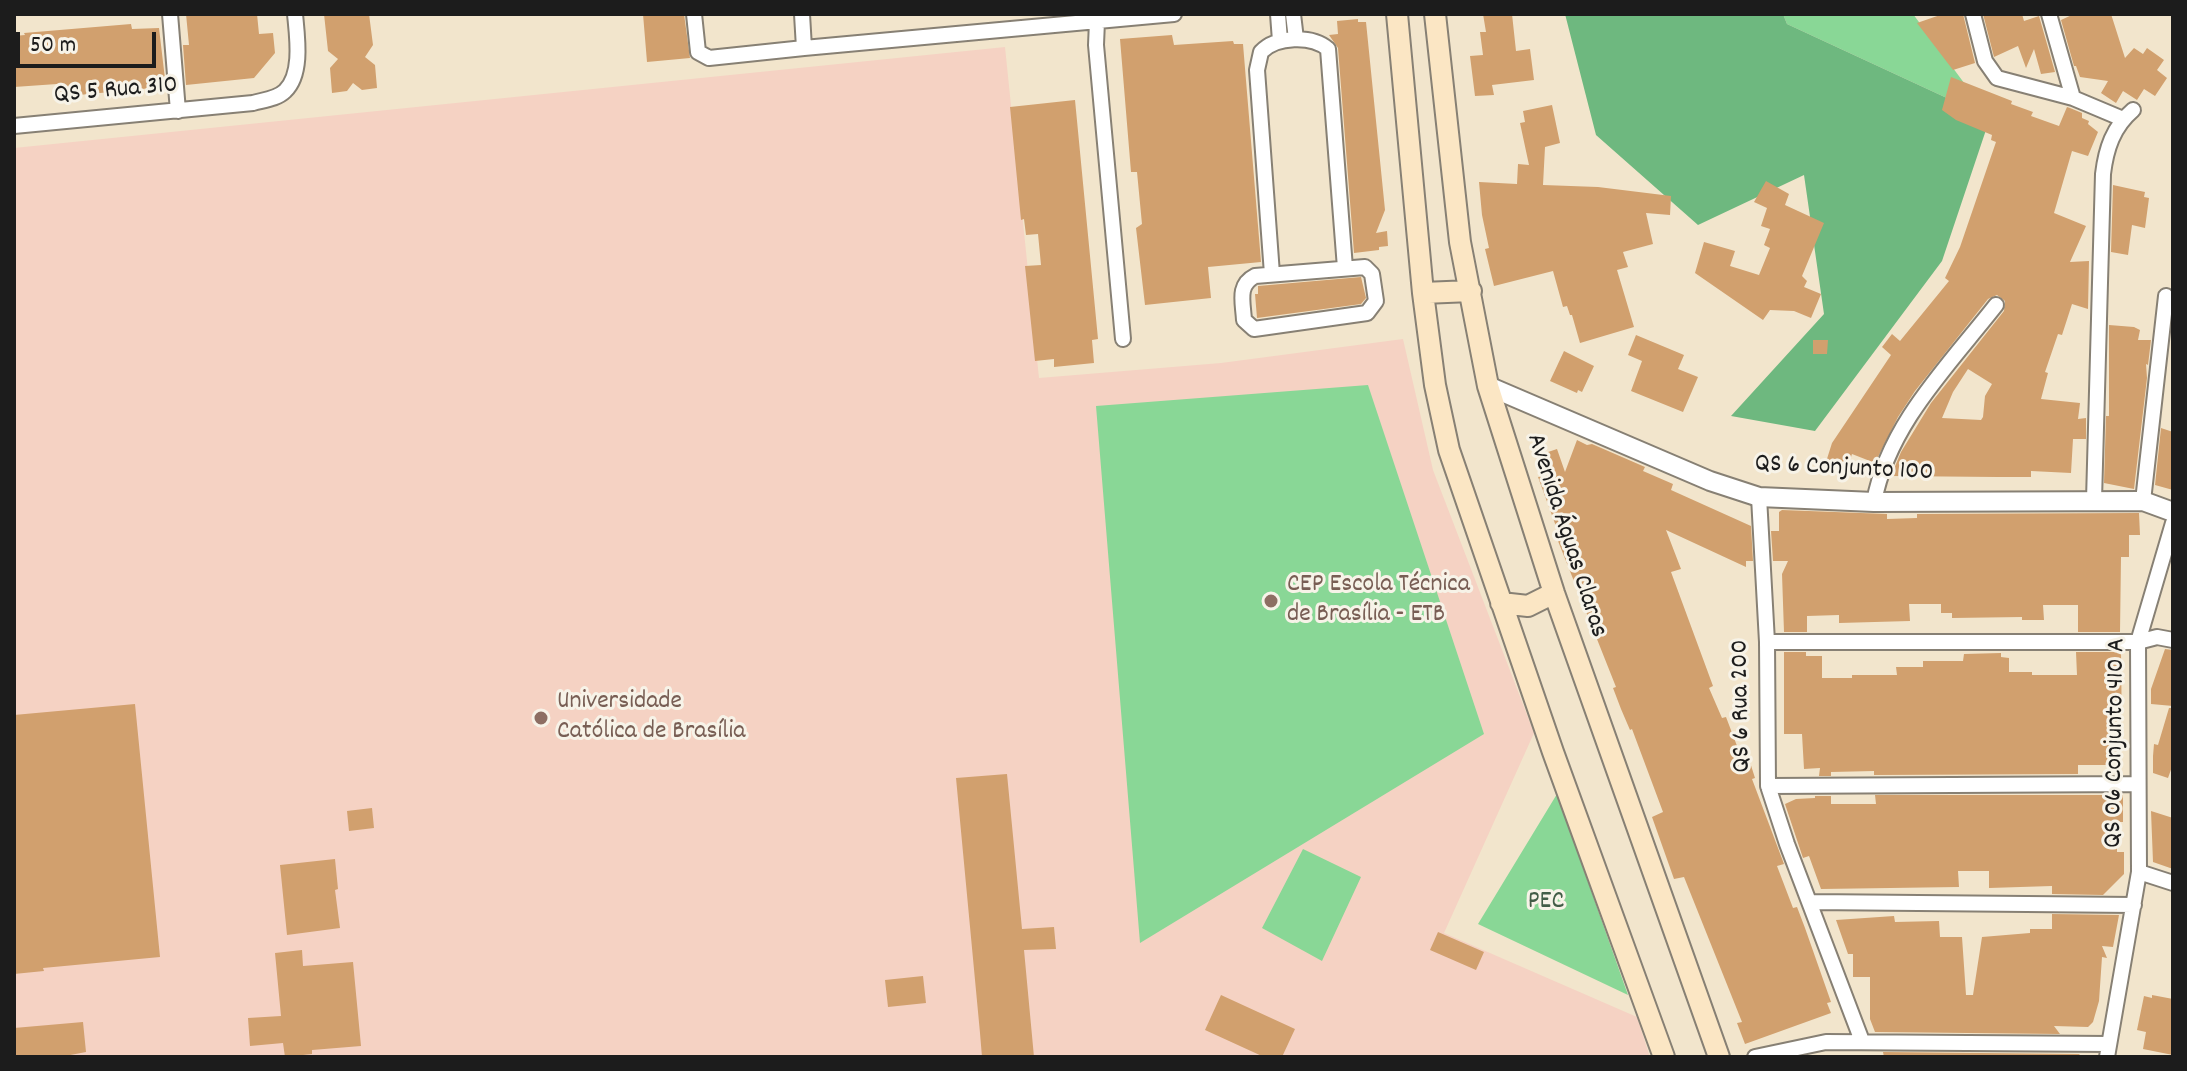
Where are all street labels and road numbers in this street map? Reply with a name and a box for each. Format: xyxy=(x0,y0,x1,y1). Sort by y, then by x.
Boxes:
street label: QS 5 Rua 310 xyxy=(53,71,179,113)
street label: Avenida Águas Claras xyxy=(1517,430,1613,642)
street label: QS 6 Conjunto 100 xyxy=(1754,450,1934,490)
street label: QS 06 Conjunto 410 A xyxy=(2100,638,2134,848)
street label: QS 6 Rua 200 xyxy=(1726,639,1760,773)

